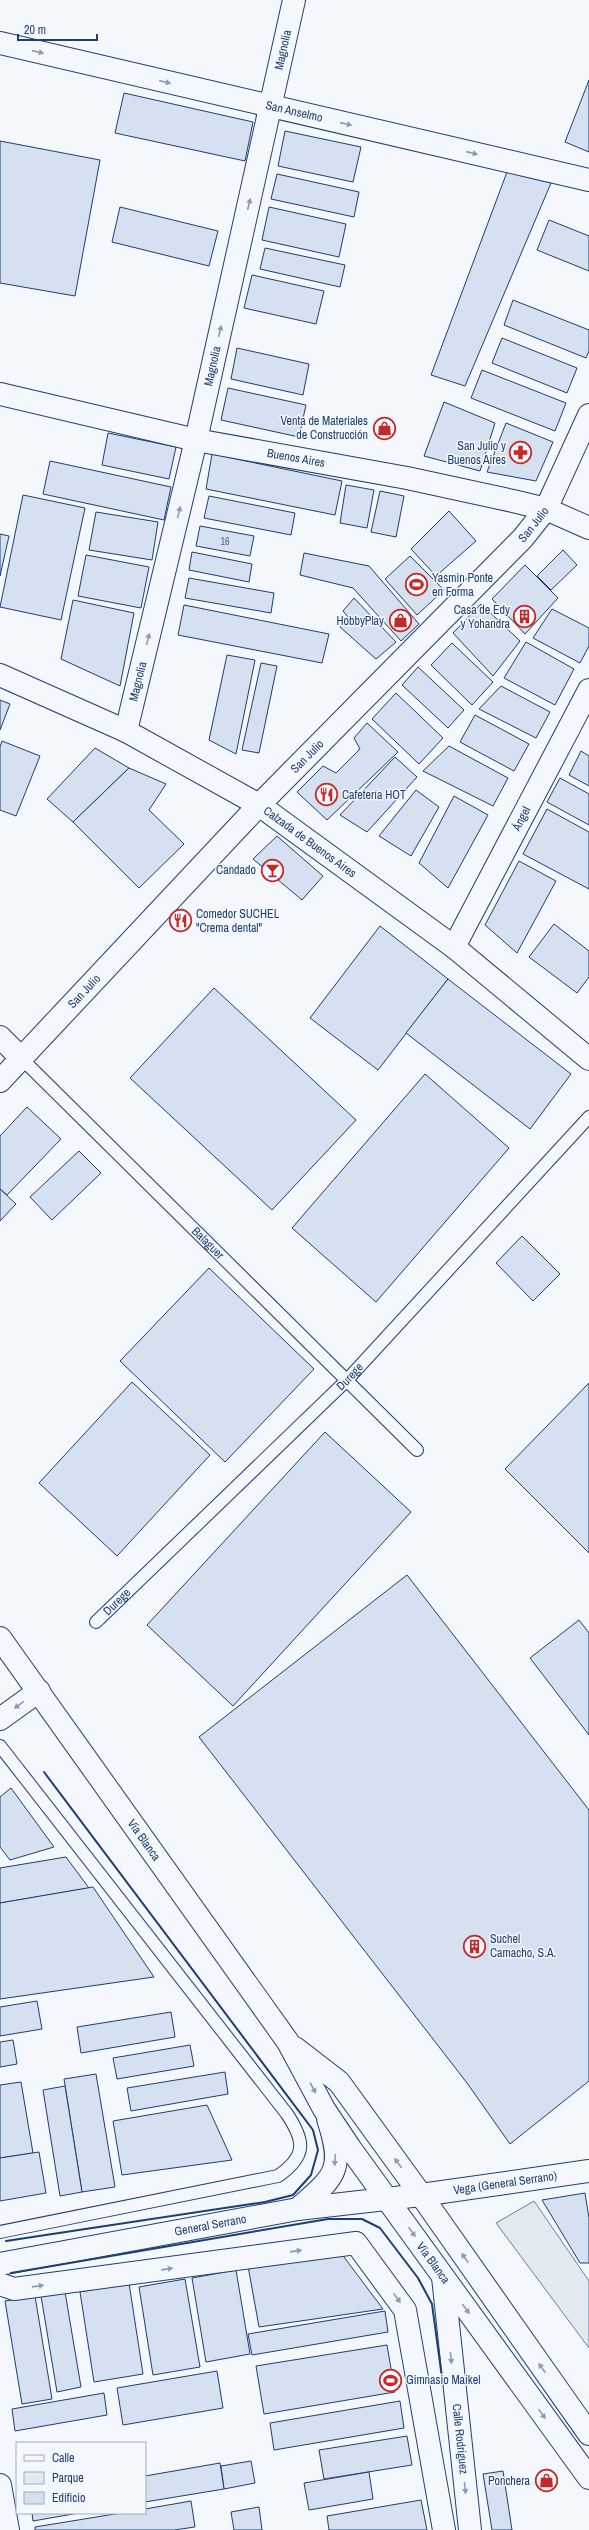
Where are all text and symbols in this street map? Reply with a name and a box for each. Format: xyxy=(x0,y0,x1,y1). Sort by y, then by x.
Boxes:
scale bar xyxy=(18,16,97,42)
text: 20 m xyxy=(24,22,46,38)
street label: Magnolia xyxy=(271,28,295,71)
one-way arrow xyxy=(32,49,44,55)
one-way arrow xyxy=(158,79,171,85)
street label: San Anselmo xyxy=(264,97,324,126)
one-way arrow xyxy=(340,121,352,127)
one-way arrow xyxy=(467,150,479,156)
one-way arrow xyxy=(246,198,252,210)
one-way arrow xyxy=(218,325,224,337)
street label: Magnolia xyxy=(200,344,225,388)
place label: Venta de Materiales de Construcción xyxy=(280,413,368,443)
shop icon: Venta de Materiales de Construcción xyxy=(371,415,397,441)
place label: San Julio y Buenos Aires xyxy=(447,438,506,468)
pharmacy icon: San Julio y Buenos Aires xyxy=(508,440,534,466)
street label: Buenos Aires xyxy=(266,445,326,471)
street label: San Julio xyxy=(515,504,553,546)
one-way arrow xyxy=(176,506,182,518)
house number: 16 xyxy=(220,535,230,548)
place label: Yasmin Ponte en Forma xyxy=(432,570,493,600)
sports icon: Yasmin Ponte en Forma xyxy=(404,572,430,598)
place label: Casa de Edy y Yohandra xyxy=(454,602,511,632)
building icon: Casa de Edy y Yohandra xyxy=(512,604,538,630)
shop icon: HobbyPlay xyxy=(387,608,413,634)
place label: HobbyPlay xyxy=(336,613,384,629)
one-way arrow xyxy=(146,632,152,645)
street label: Magnolia xyxy=(125,659,151,703)
street label: San Julio xyxy=(287,736,327,777)
restaurant icon: Cafetería HOT xyxy=(313,782,339,808)
place label: Cafetería HOT xyxy=(342,787,406,803)
street label: Calzada de Buenos Aires xyxy=(260,803,360,881)
street label: Ángel xyxy=(508,804,534,834)
bar icon: Candado xyxy=(259,857,285,883)
place label: Candado xyxy=(216,862,256,878)
place label: Comedor SUCHEL "Crema dental" xyxy=(196,906,280,936)
restaurant icon: Comedor SUCHEL "Crema dental" xyxy=(168,908,194,934)
street label: San Julio xyxy=(64,971,104,1012)
street label: Balaguer xyxy=(188,1223,228,1263)
street label: Durege xyxy=(333,1359,367,1394)
street label: Durege xyxy=(100,1585,134,1619)
one-way arrow xyxy=(14,1701,25,1709)
street label: Vía Blanca xyxy=(124,1816,165,1864)
place label: Suchel Camacho, S.A. xyxy=(490,1931,556,1961)
building icon: Suchel Camacho, S.A. xyxy=(462,1933,488,1959)
one-way arrow xyxy=(309,2082,316,2094)
one-way arrow xyxy=(332,2154,339,2166)
one-way arrow xyxy=(394,2158,403,2169)
street label: Vega (General Serrano) xyxy=(452,2168,558,2198)
street label: General Serrano xyxy=(173,2211,248,2240)
one-way arrow xyxy=(408,2227,416,2238)
street label: Vía Blanca xyxy=(413,2239,454,2287)
one-way arrow xyxy=(289,2248,302,2254)
one-way arrow xyxy=(461,2252,469,2263)
one-way arrow xyxy=(161,2266,173,2272)
one-way arrow xyxy=(32,2283,44,2289)
one-way arrow xyxy=(393,2293,401,2304)
one-way arrow xyxy=(462,2303,470,2314)
one-way arrow xyxy=(448,2352,454,2364)
one-way arrow xyxy=(538,2363,546,2373)
sports icon: Gimnasio Maikel xyxy=(378,2367,404,2393)
place label: Gimnasio Maikel xyxy=(406,2372,480,2388)
street label: Calle Rodríguez xyxy=(449,2403,472,2475)
one-way arrow xyxy=(538,2408,546,2419)
legend xyxy=(16,2442,146,2514)
text: Calle xyxy=(52,2450,74,2466)
shop icon: Ponchera xyxy=(533,2468,559,2494)
text: Parque xyxy=(52,2470,84,2486)
place label: Ponchera xyxy=(488,2473,531,2489)
one-way arrow xyxy=(462,2482,468,2494)
text: Edificio xyxy=(52,2490,85,2506)

